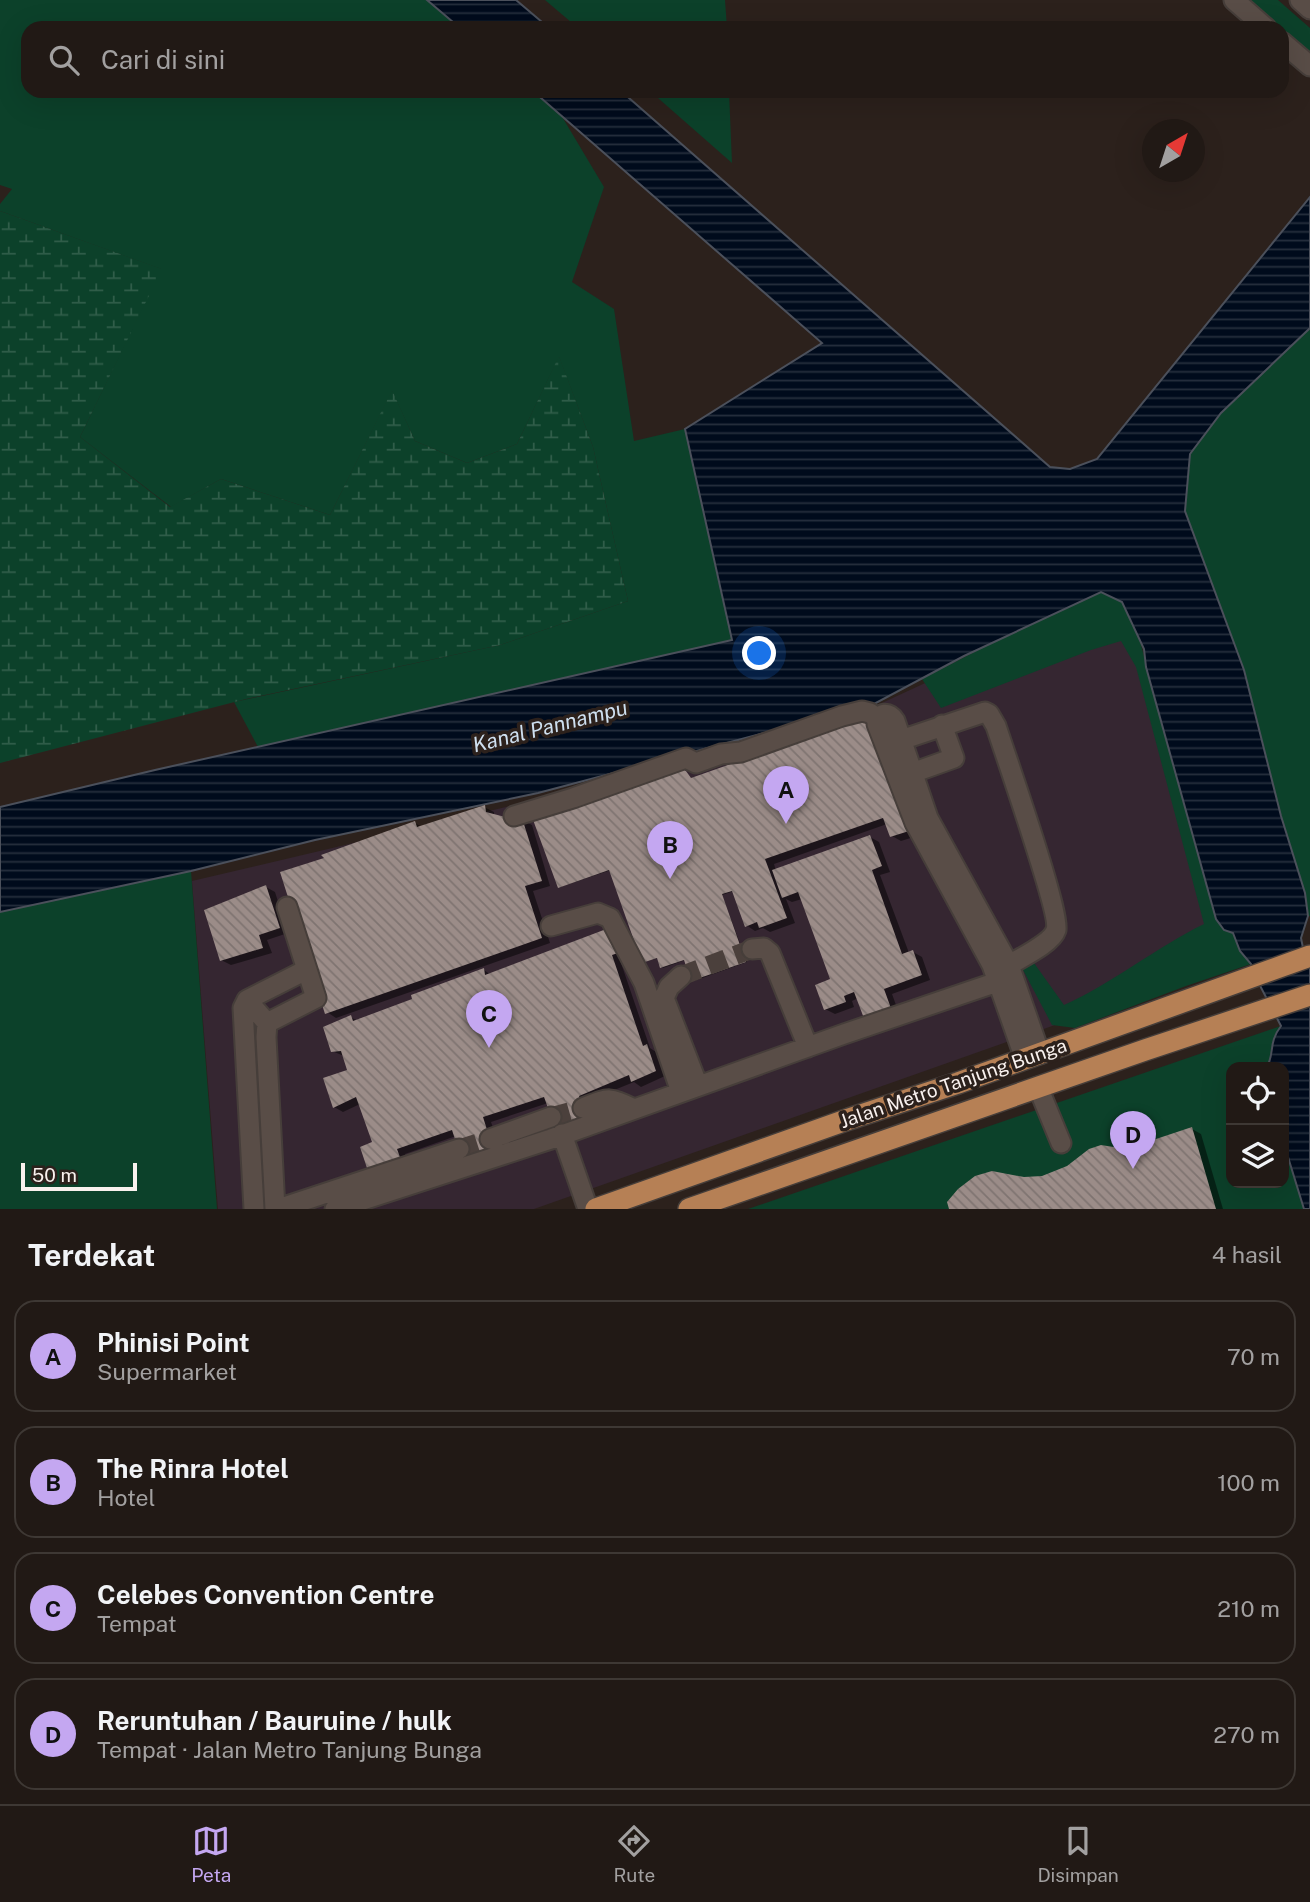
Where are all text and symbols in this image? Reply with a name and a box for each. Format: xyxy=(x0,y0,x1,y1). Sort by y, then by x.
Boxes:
search box xyxy=(21,21,1289,98)
icon: search xyxy=(45,41,83,79)
text: Cari di sini xyxy=(101,44,225,75)
north arrow xyxy=(1142,119,1205,182)
your location xyxy=(742,636,776,670)
water label: Kanal Pannampu xyxy=(470,695,630,757)
pin: A xyxy=(763,766,809,824)
pin: B xyxy=(647,821,693,879)
pin: C xyxy=(466,990,512,1048)
street label: Jalan Metro Tanjung Bunga xyxy=(837,1034,1069,1132)
map controls xyxy=(1226,1062,1289,1188)
button: locate xyxy=(1226,1062,1289,1125)
pin: D xyxy=(1110,1111,1156,1169)
button: layers xyxy=(1226,1125,1289,1188)
scale bar xyxy=(21,1160,136,1192)
text: 50 m xyxy=(32,1164,77,1186)
text: Terdekat xyxy=(28,1237,155,1273)
text: 4 hasil xyxy=(1212,1241,1282,1268)
text: Phinisi Point xyxy=(97,1327,250,1358)
text: A xyxy=(45,1343,61,1370)
text: 70 m xyxy=(1227,1343,1280,1370)
text: Supermarket xyxy=(97,1358,237,1385)
text: The Rinra Hotel xyxy=(97,1453,289,1484)
text: B xyxy=(45,1469,61,1496)
text: 100 m xyxy=(1217,1469,1280,1496)
text: Hotel xyxy=(97,1484,156,1511)
text: Celebes Convention Centre xyxy=(97,1579,434,1610)
text: C xyxy=(45,1595,61,1622)
text: 210 m xyxy=(1217,1595,1280,1622)
text: Tempat xyxy=(97,1610,177,1637)
text: Reruntuhan / Bauruine / hulk xyxy=(97,1705,452,1736)
text: D xyxy=(45,1721,61,1748)
text: 270 m xyxy=(1213,1721,1280,1748)
text: Tempat · Jalan Metro Tanjung Bunga xyxy=(97,1736,482,1763)
tab: Peta xyxy=(191,1822,231,1886)
tab: Rute xyxy=(614,1822,655,1886)
tab: Disimpan xyxy=(1037,1822,1119,1886)

